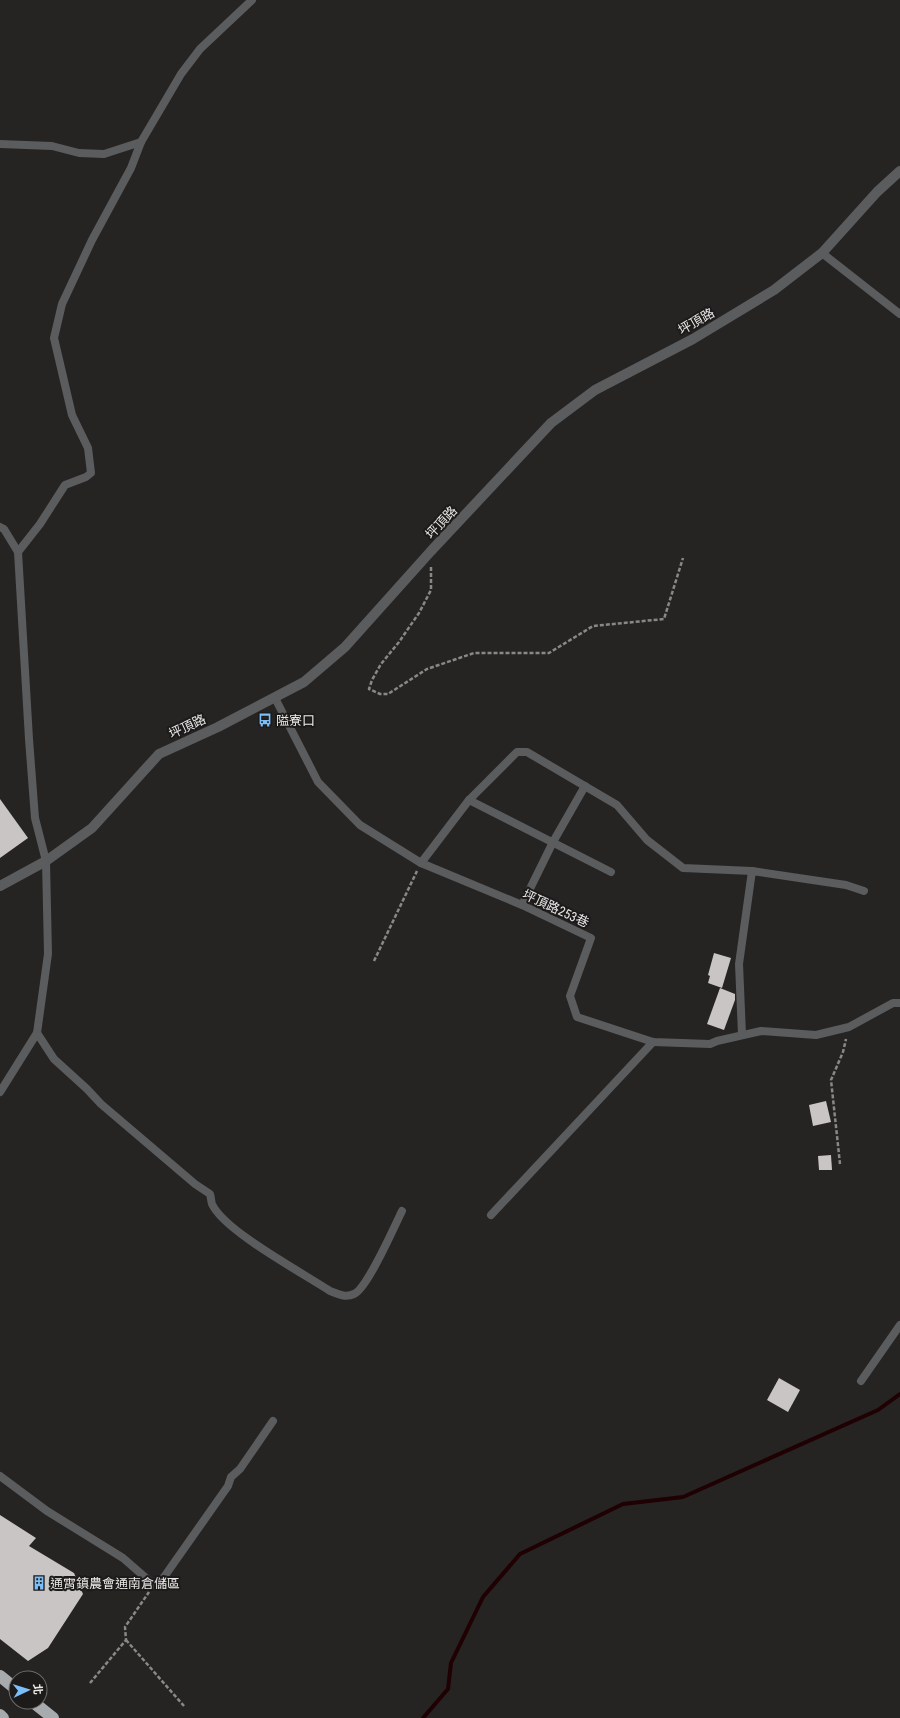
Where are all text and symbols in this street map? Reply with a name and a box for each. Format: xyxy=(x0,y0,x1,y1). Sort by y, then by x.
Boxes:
street label: 坪頂路 xyxy=(676,305,717,338)
street label: 坪頂路 xyxy=(423,503,460,542)
street label: 坪頂路 xyxy=(166,711,208,741)
bus stop icon: 隘寮口 xyxy=(257,712,273,728)
place label: 隘寮口 xyxy=(276,713,315,728)
street label: 坪頂路253巷 xyxy=(520,887,591,930)
building icon: 通霄鎮農會通南倉儲區 xyxy=(31,1575,47,1591)
place label: 通霄鎮農會通南倉儲區 xyxy=(50,1576,180,1591)
north arrow xyxy=(8,1670,48,1710)
text: 北 xyxy=(31,1683,44,1695)

